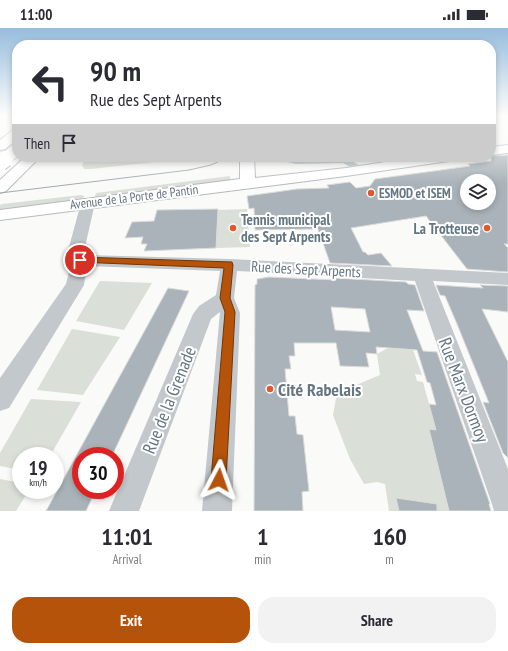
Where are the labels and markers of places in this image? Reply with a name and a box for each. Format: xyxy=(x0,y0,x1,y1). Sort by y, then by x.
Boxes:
place label: ESMOD et ISEM xyxy=(379,185,451,202)
marker: ESMOD et ISEM xyxy=(366,188,376,198)
place label: Tennis municipal des Sept Arpents xyxy=(241,210,330,246)
place label: La Trotteuse xyxy=(414,219,479,238)
marker: Tennis municipal des Sept Arpents xyxy=(228,223,238,233)
marker: La Trotteuse xyxy=(482,223,492,233)
pin xyxy=(63,243,97,277)
place label: Cité Rabelais xyxy=(278,378,361,401)
marker: Cité Rabelais xyxy=(265,384,275,394)

